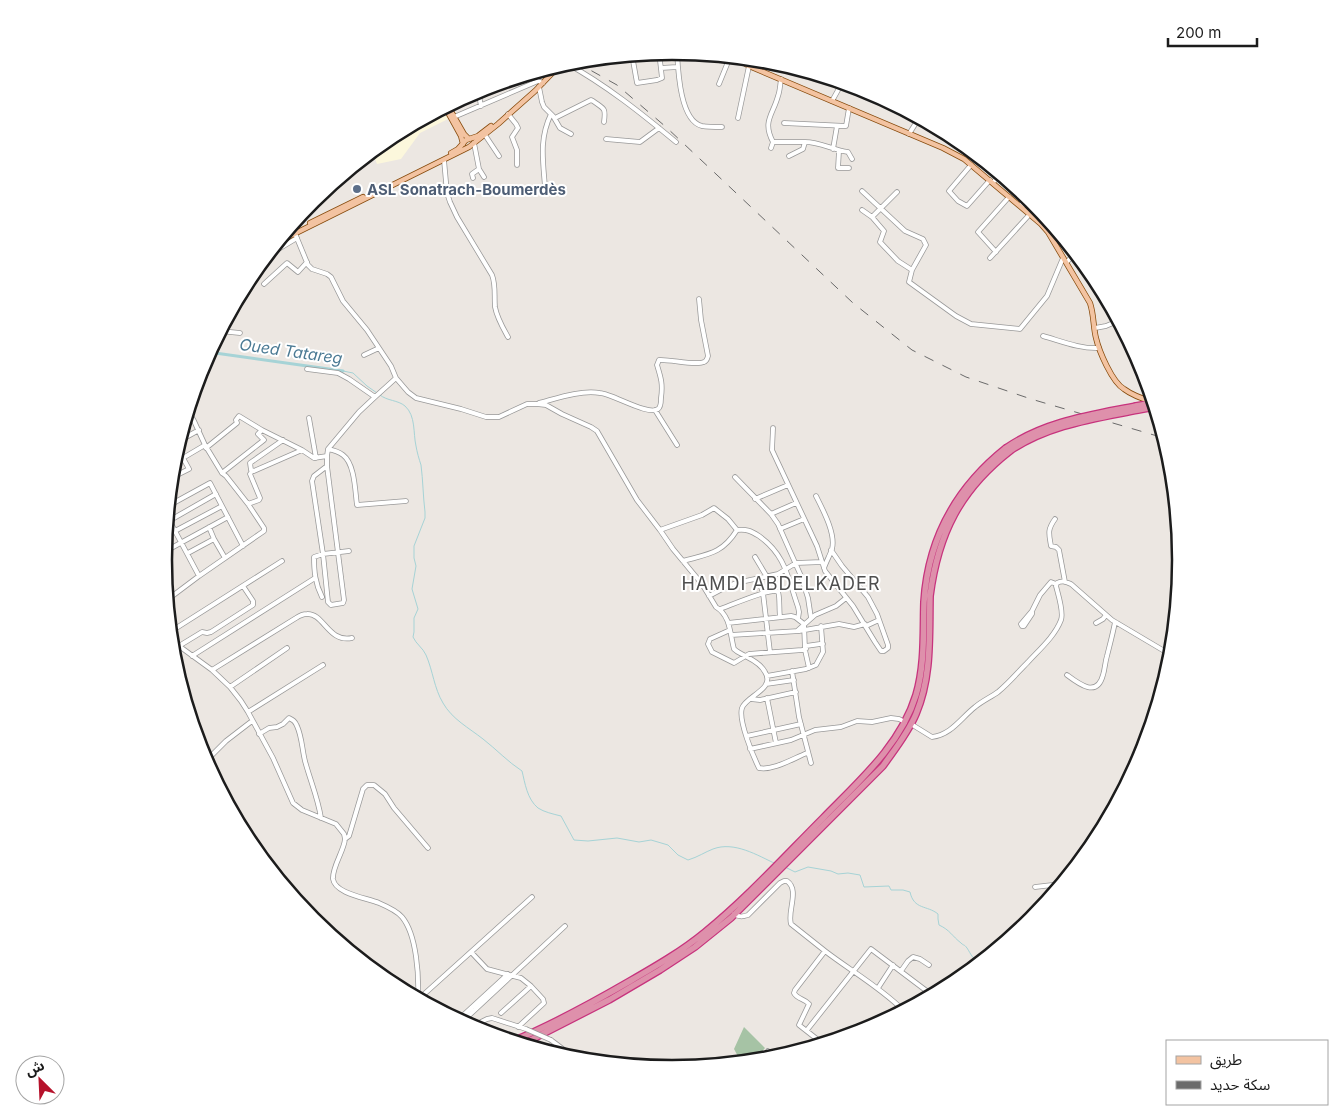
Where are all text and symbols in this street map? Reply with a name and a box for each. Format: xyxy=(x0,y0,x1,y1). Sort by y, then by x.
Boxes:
scale bar xyxy=(1168,15,1257,47)
text: 200 m xyxy=(1176,23,1221,42)
place label: ASL Sonatrach-Boumerdès xyxy=(367,180,566,199)
marker: ASL Sonatrach-Boumerdès xyxy=(351,183,363,195)
water label: Oued Tatareg xyxy=(238,334,344,368)
district label: HAMDI ABDELKADER xyxy=(681,573,881,594)
legend xyxy=(1166,1040,1328,1105)
text: طريق xyxy=(1210,1050,1242,1070)
north arrow xyxy=(15,1055,65,1105)
text: ش xyxy=(22,1056,47,1079)
text: سكة حديد xyxy=(1210,1075,1270,1094)

